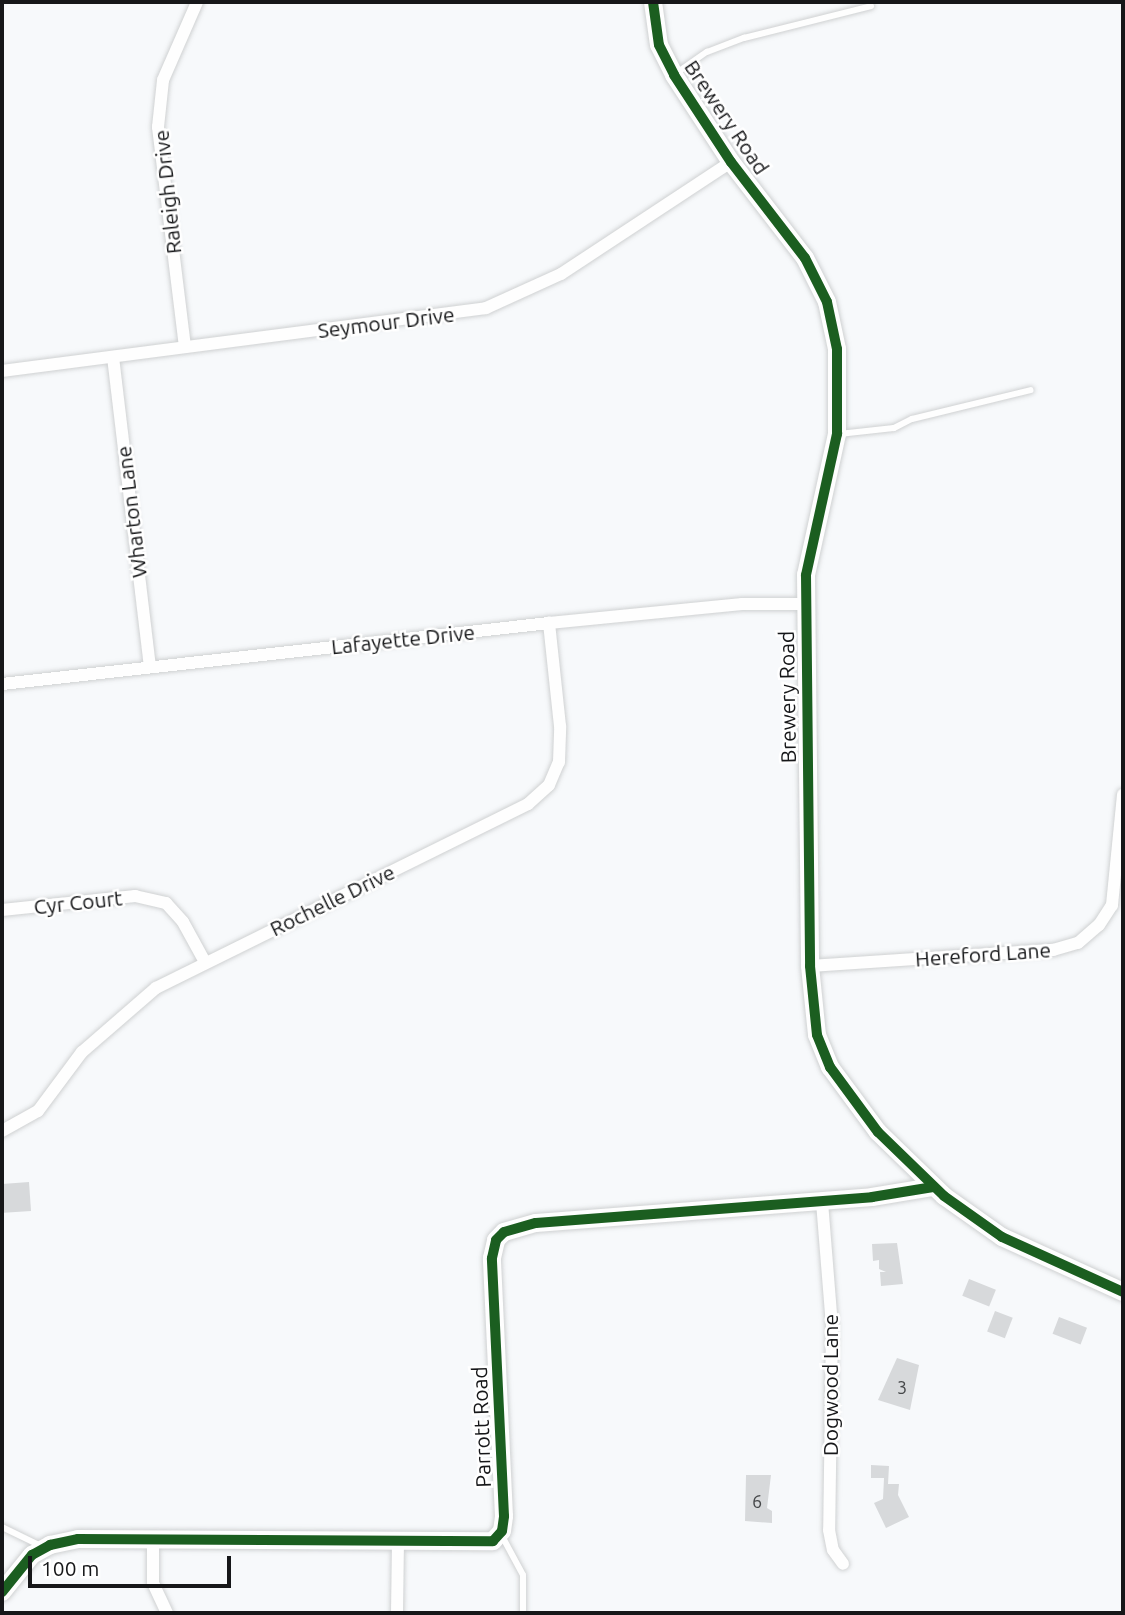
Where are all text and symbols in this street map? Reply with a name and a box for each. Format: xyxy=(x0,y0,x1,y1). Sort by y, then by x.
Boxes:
street label: Brewery Road xyxy=(680,55,774,179)
street label: Raleigh Drive xyxy=(148,129,186,255)
street label: Seymour Drive xyxy=(316,301,456,343)
street label: Wharton Lane xyxy=(110,445,152,579)
street label: Lafayette Drive xyxy=(330,619,476,659)
street label: Brewery Road xyxy=(773,631,801,763)
street label: Rochelle Drive xyxy=(265,859,399,941)
street label: Cyr Court xyxy=(32,885,124,919)
street label: Hereford Lane xyxy=(914,937,1052,971)
street label: Dogwood Lane xyxy=(817,1314,843,1456)
street label: Parrott Road xyxy=(466,1366,496,1488)
house number: 3 xyxy=(897,1376,907,1398)
house number: 6 xyxy=(752,1490,762,1512)
scale bar xyxy=(32,1542,234,1586)
text: 100 m xyxy=(41,1556,99,1580)

